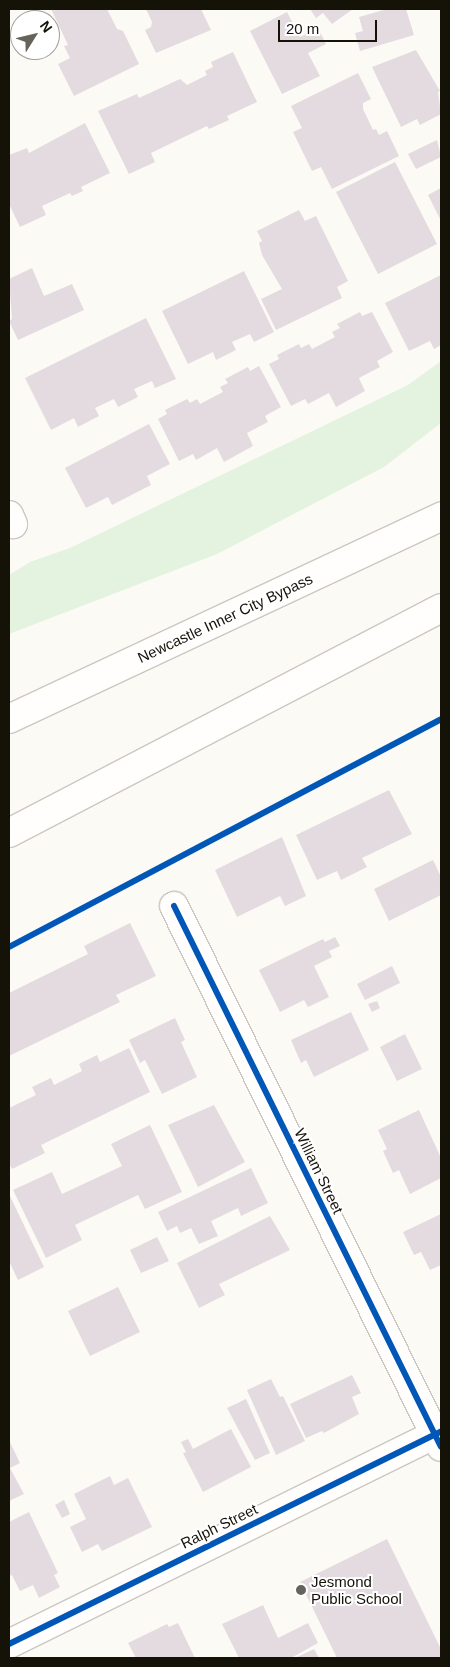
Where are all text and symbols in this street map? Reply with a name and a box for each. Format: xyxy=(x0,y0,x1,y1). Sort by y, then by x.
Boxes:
north arrow xyxy=(10,10,60,60)
scale bar xyxy=(280,10,379,42)
text: N xyxy=(37,18,56,36)
text: 20 m xyxy=(286,20,319,37)
street label: Newcastle Inner City Bypass xyxy=(135,570,315,666)
street label: William Street xyxy=(291,1125,347,1217)
street label: Ralph Street xyxy=(178,1500,260,1552)
place label: Jesmond Public School xyxy=(311,1572,402,1607)
marker: Jesmond Public School xyxy=(295,1584,307,1596)

